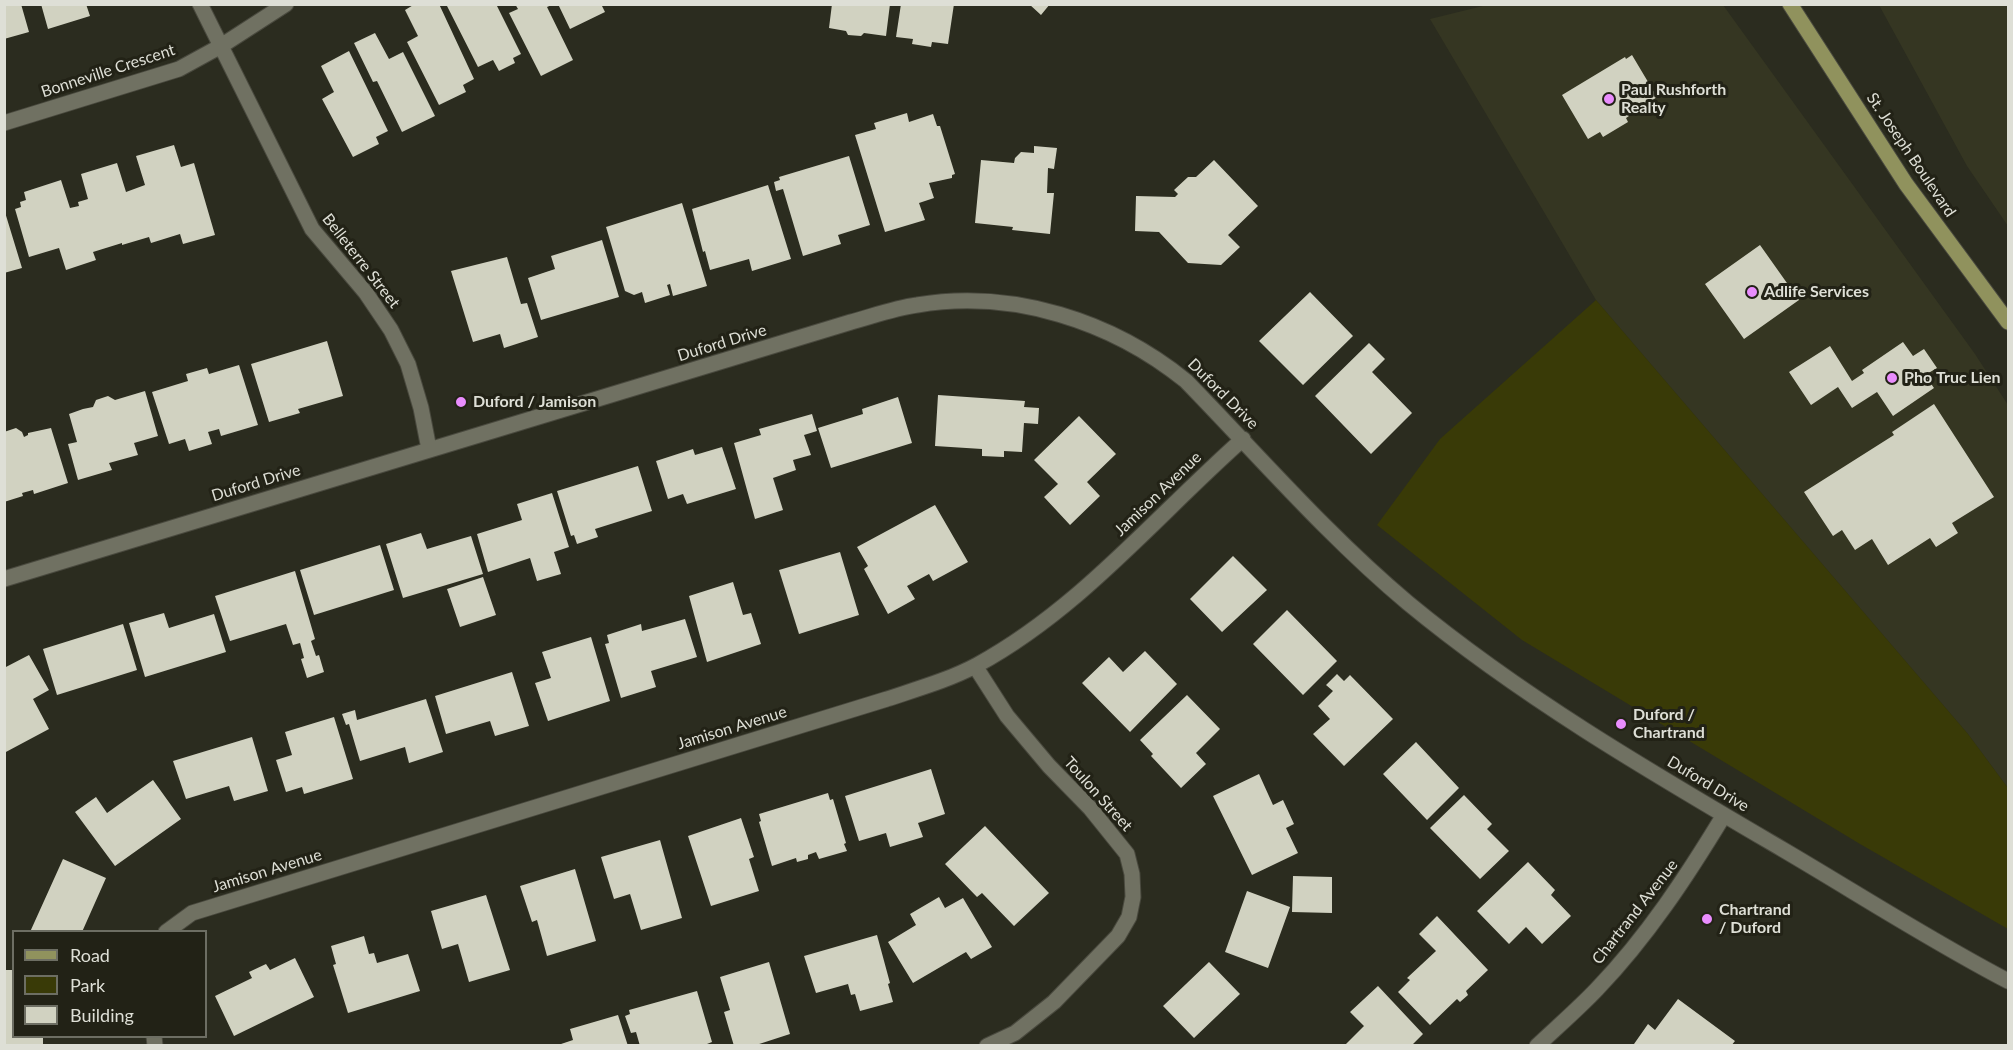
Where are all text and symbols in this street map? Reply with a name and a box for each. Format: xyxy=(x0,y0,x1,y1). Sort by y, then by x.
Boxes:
street label: Bonneville Crescent xyxy=(39,40,177,102)
place label: Paul Rushforth Realty xyxy=(1621,80,1726,118)
street label: St. Joseph Boulevard xyxy=(1862,89,1960,221)
marker: Paul Rushforth Realty xyxy=(1602,92,1616,106)
street label: Belleterre Street xyxy=(318,210,404,312)
place label: Adlife Services xyxy=(1764,282,1869,302)
marker: Adlife Services xyxy=(1745,285,1759,299)
street label: Duford Drive xyxy=(675,320,769,366)
street label: Duford Drive xyxy=(1184,355,1262,433)
place label: Pho Truc Lien xyxy=(1904,368,2001,388)
marker: Pho Truc Lien xyxy=(1885,371,1899,385)
place label: Duford / Jamison xyxy=(473,392,596,412)
marker: Duford / Jamison xyxy=(454,395,468,409)
street label: Jamison Avenue xyxy=(1111,448,1205,540)
street label: Duford Drive xyxy=(209,460,303,506)
street label: Jamison Avenue xyxy=(675,702,789,754)
place label: Duford / Chartrand xyxy=(1633,705,1705,743)
marker: Duford / Chartrand xyxy=(1614,717,1628,731)
street label: Duford Drive xyxy=(1664,752,1752,816)
street label: Toulon Street xyxy=(1060,753,1136,835)
street label: Jamison Avenue xyxy=(210,845,324,897)
street label: Chartrand Avenue xyxy=(1588,856,1682,968)
place label: Chartrand / Duford xyxy=(1719,900,1791,938)
marker: Chartrand / Duford xyxy=(1700,912,1714,926)
legend xyxy=(12,930,207,1038)
text: Road xyxy=(70,944,110,966)
text: Park xyxy=(70,974,105,996)
text: Building xyxy=(70,1004,134,1026)

